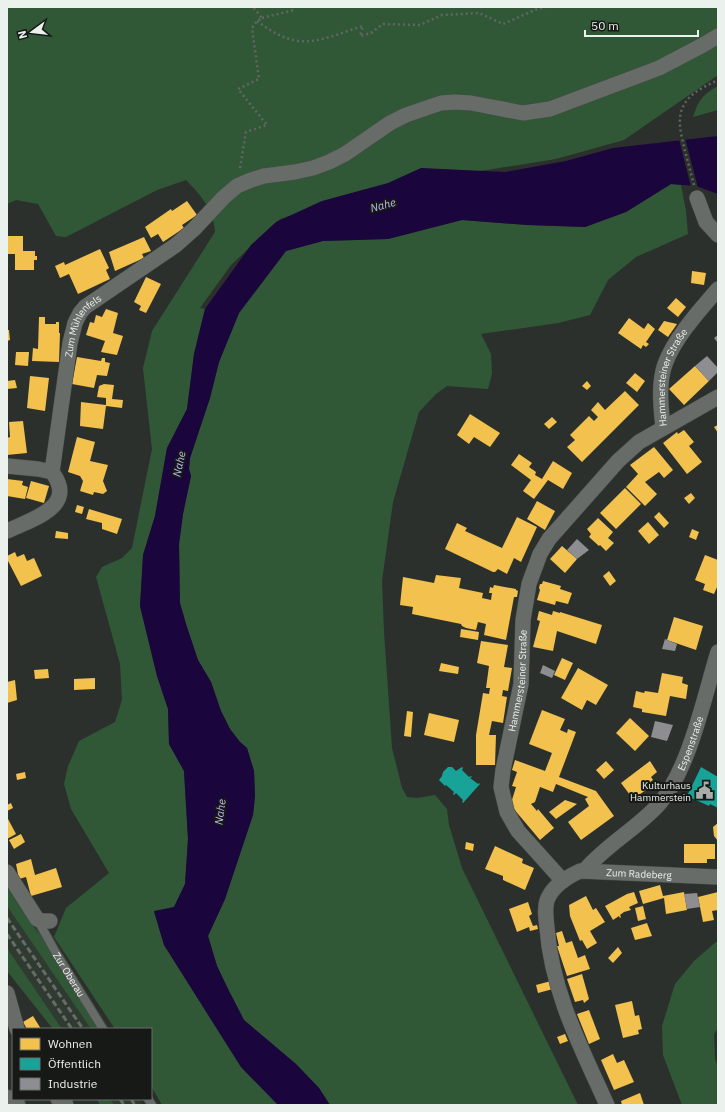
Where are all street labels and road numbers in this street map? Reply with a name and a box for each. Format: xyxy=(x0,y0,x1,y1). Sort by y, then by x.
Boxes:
street label: Zum Mühlenfels xyxy=(62,292,104,358)
street label: Hammersteiner Straße xyxy=(655,326,691,427)
street label: Hammersteiner Straße xyxy=(505,629,530,733)
street label: Espenstraße xyxy=(675,714,706,773)
street label: Zum Radeberg xyxy=(606,866,673,882)
street label: Zur Oberau xyxy=(50,950,88,999)

